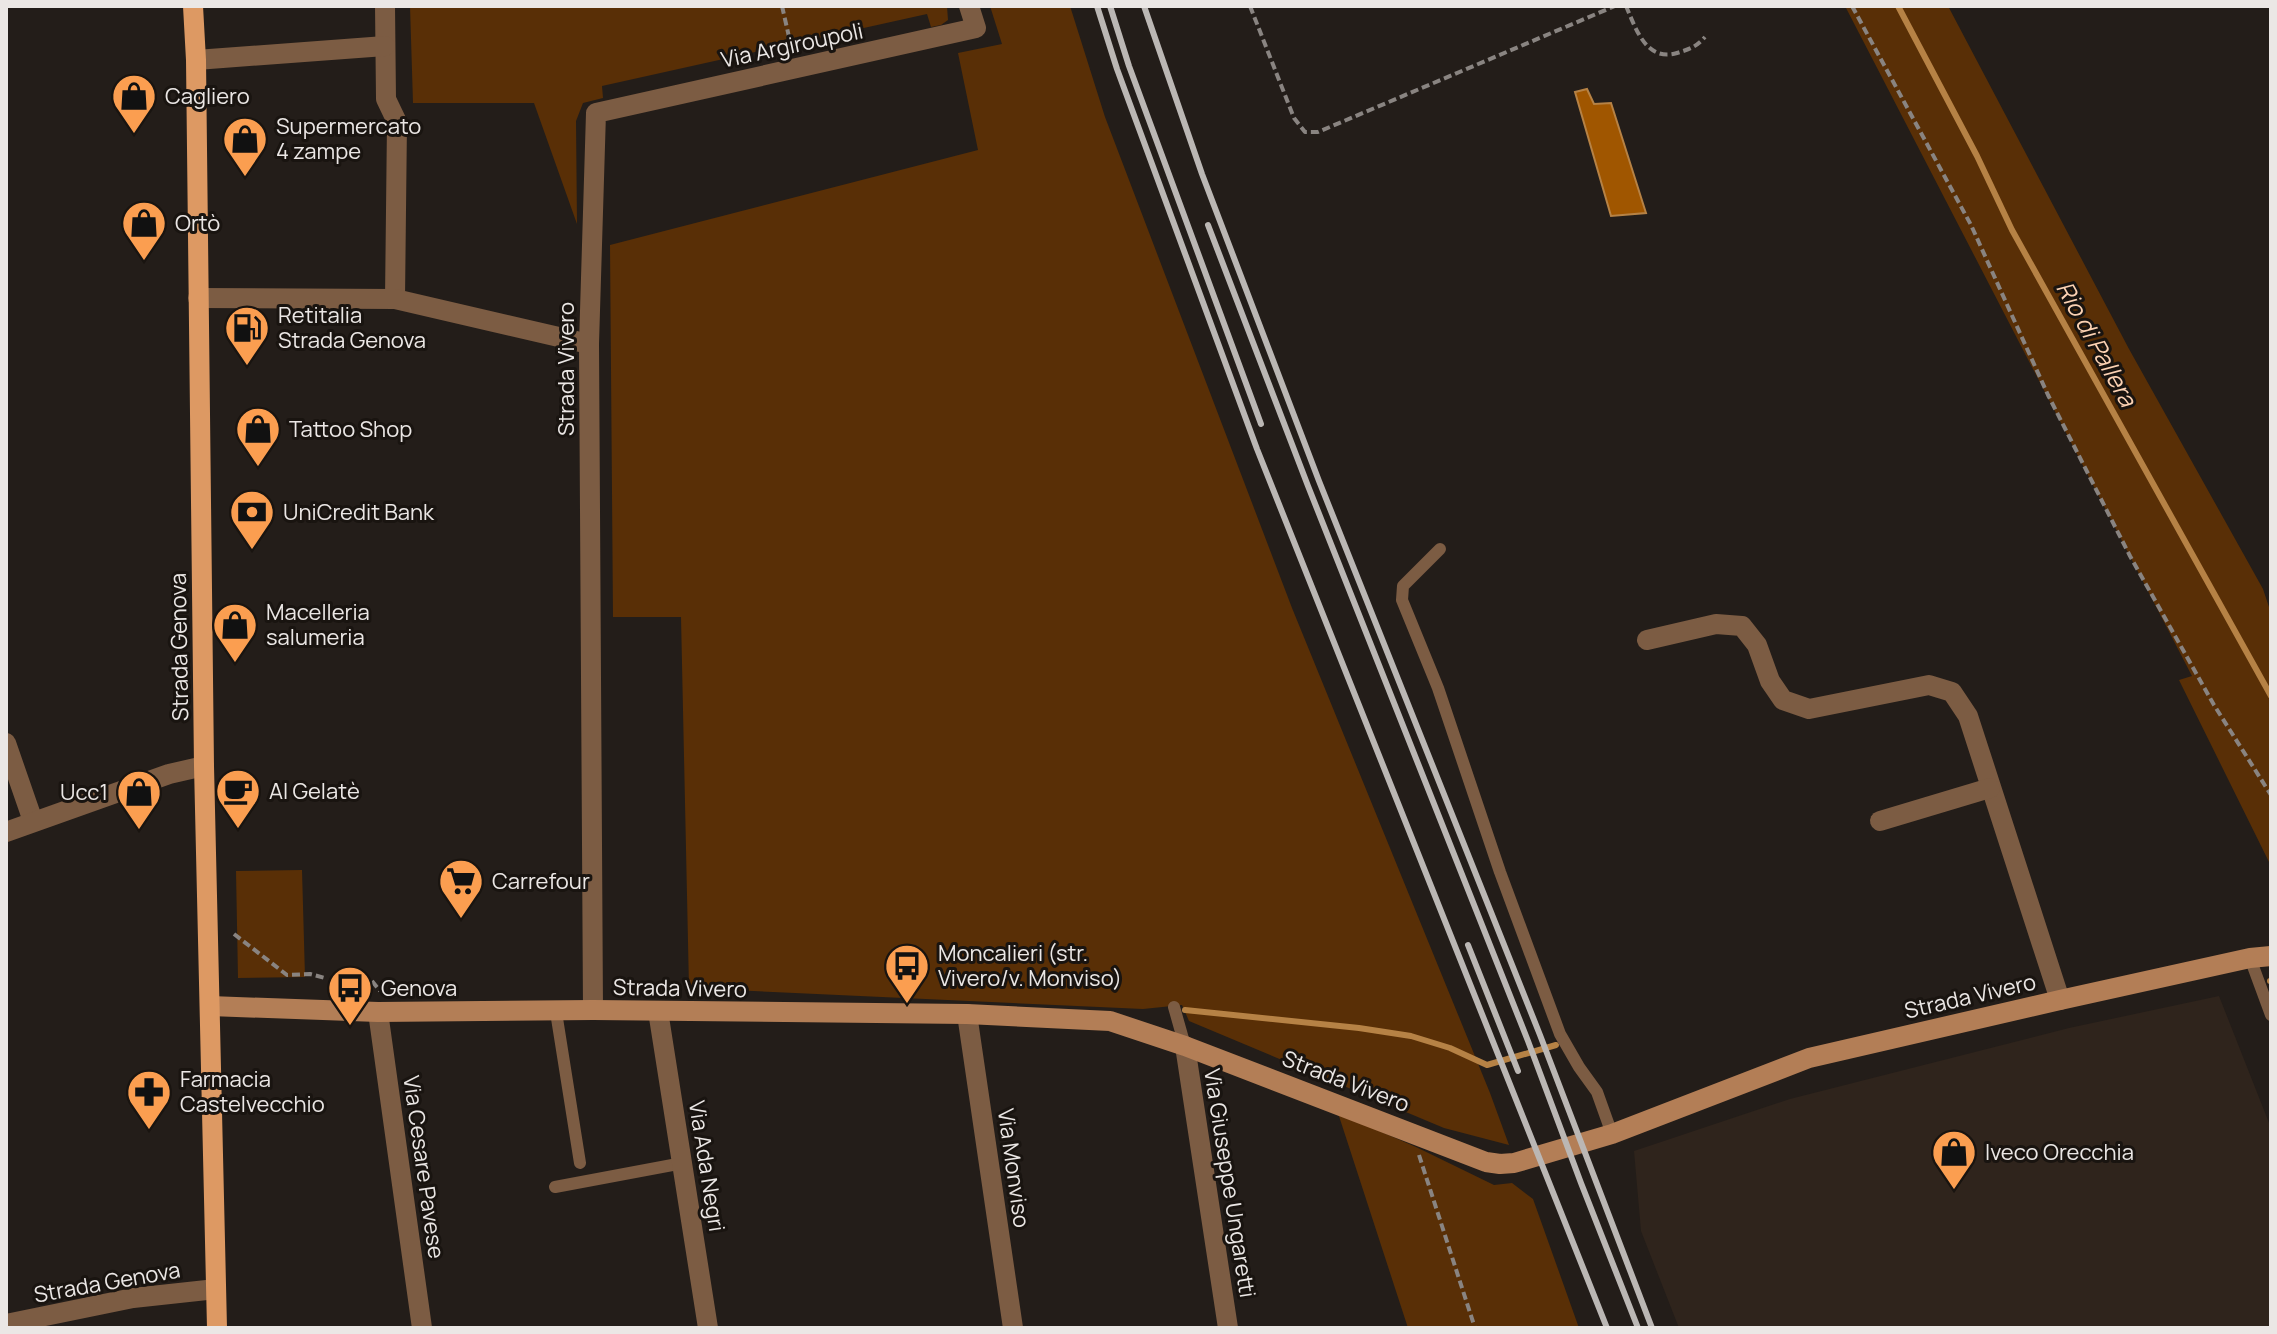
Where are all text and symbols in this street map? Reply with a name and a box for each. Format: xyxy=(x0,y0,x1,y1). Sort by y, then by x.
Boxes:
street label: Via Argiroupoli xyxy=(718,15,866,75)
shop icon: Cagliero xyxy=(110,72,158,135)
place label: Cagliero xyxy=(165,81,250,111)
place label: Supermercato 4 zampe xyxy=(276,111,421,166)
shop icon: Supermercato 4 zampe xyxy=(221,115,269,178)
shop icon: Ortò xyxy=(120,199,168,262)
place label: Ortò xyxy=(175,208,220,238)
water label: Rio di Pallera xyxy=(2049,275,2146,413)
place label: Retitalia Strada Genova xyxy=(278,300,426,355)
street label: Strada Vivero xyxy=(551,302,581,436)
fuel station icon: Retitalia Strada Genova xyxy=(223,304,271,367)
shop icon: Tattoo Shop xyxy=(234,405,282,468)
place label: Tattoo Shop xyxy=(289,414,412,444)
bank icon: UniCredit Bank xyxy=(228,488,276,551)
place label: UniCredit Bank xyxy=(283,497,435,527)
street label: Strada Genova xyxy=(163,573,195,721)
place label: Macelleria salumeria xyxy=(266,597,370,652)
shop icon: Macelleria salumeria xyxy=(211,601,259,664)
cafe icon: Al Gelatè xyxy=(214,767,262,830)
shop icon: Ucc1 xyxy=(115,768,163,831)
place label: Al Gelatè xyxy=(269,776,360,806)
place label: Ucc1 xyxy=(60,777,108,807)
supermarket icon: Carrefour xyxy=(437,857,485,920)
place label: Carrefour xyxy=(492,866,590,896)
place label: Moncalieri (str. Vivero/v. Monviso) xyxy=(938,938,1122,993)
bus stop icon: Moncalieri (str. Vivero/v. Monviso) xyxy=(883,942,931,1005)
bus stop icon: Genova xyxy=(326,964,374,1027)
street label: Strada Vivero xyxy=(1901,966,2039,1026)
street label: Strada Vivero xyxy=(613,972,747,1004)
place label: Genova xyxy=(381,973,457,1003)
street label: Strada Vivero xyxy=(1278,1043,1414,1119)
place label: Farmacia Castelvecchio xyxy=(180,1064,325,1119)
street label: Via Giuseppe Ungaretti xyxy=(1197,1066,1263,1300)
pharmacy icon: Farmacia Castelvecchio xyxy=(125,1068,173,1131)
street label: Via Cesare Pavese xyxy=(396,1074,452,1261)
street label: Via Ada Negri xyxy=(682,1098,732,1234)
street label: Via Monviso xyxy=(991,1106,1037,1230)
shop icon: Iveco Orecchia xyxy=(1930,1128,1978,1191)
place label: Iveco Orecchia xyxy=(1985,1137,2134,1167)
street label: Strada Genova xyxy=(31,1254,183,1310)

